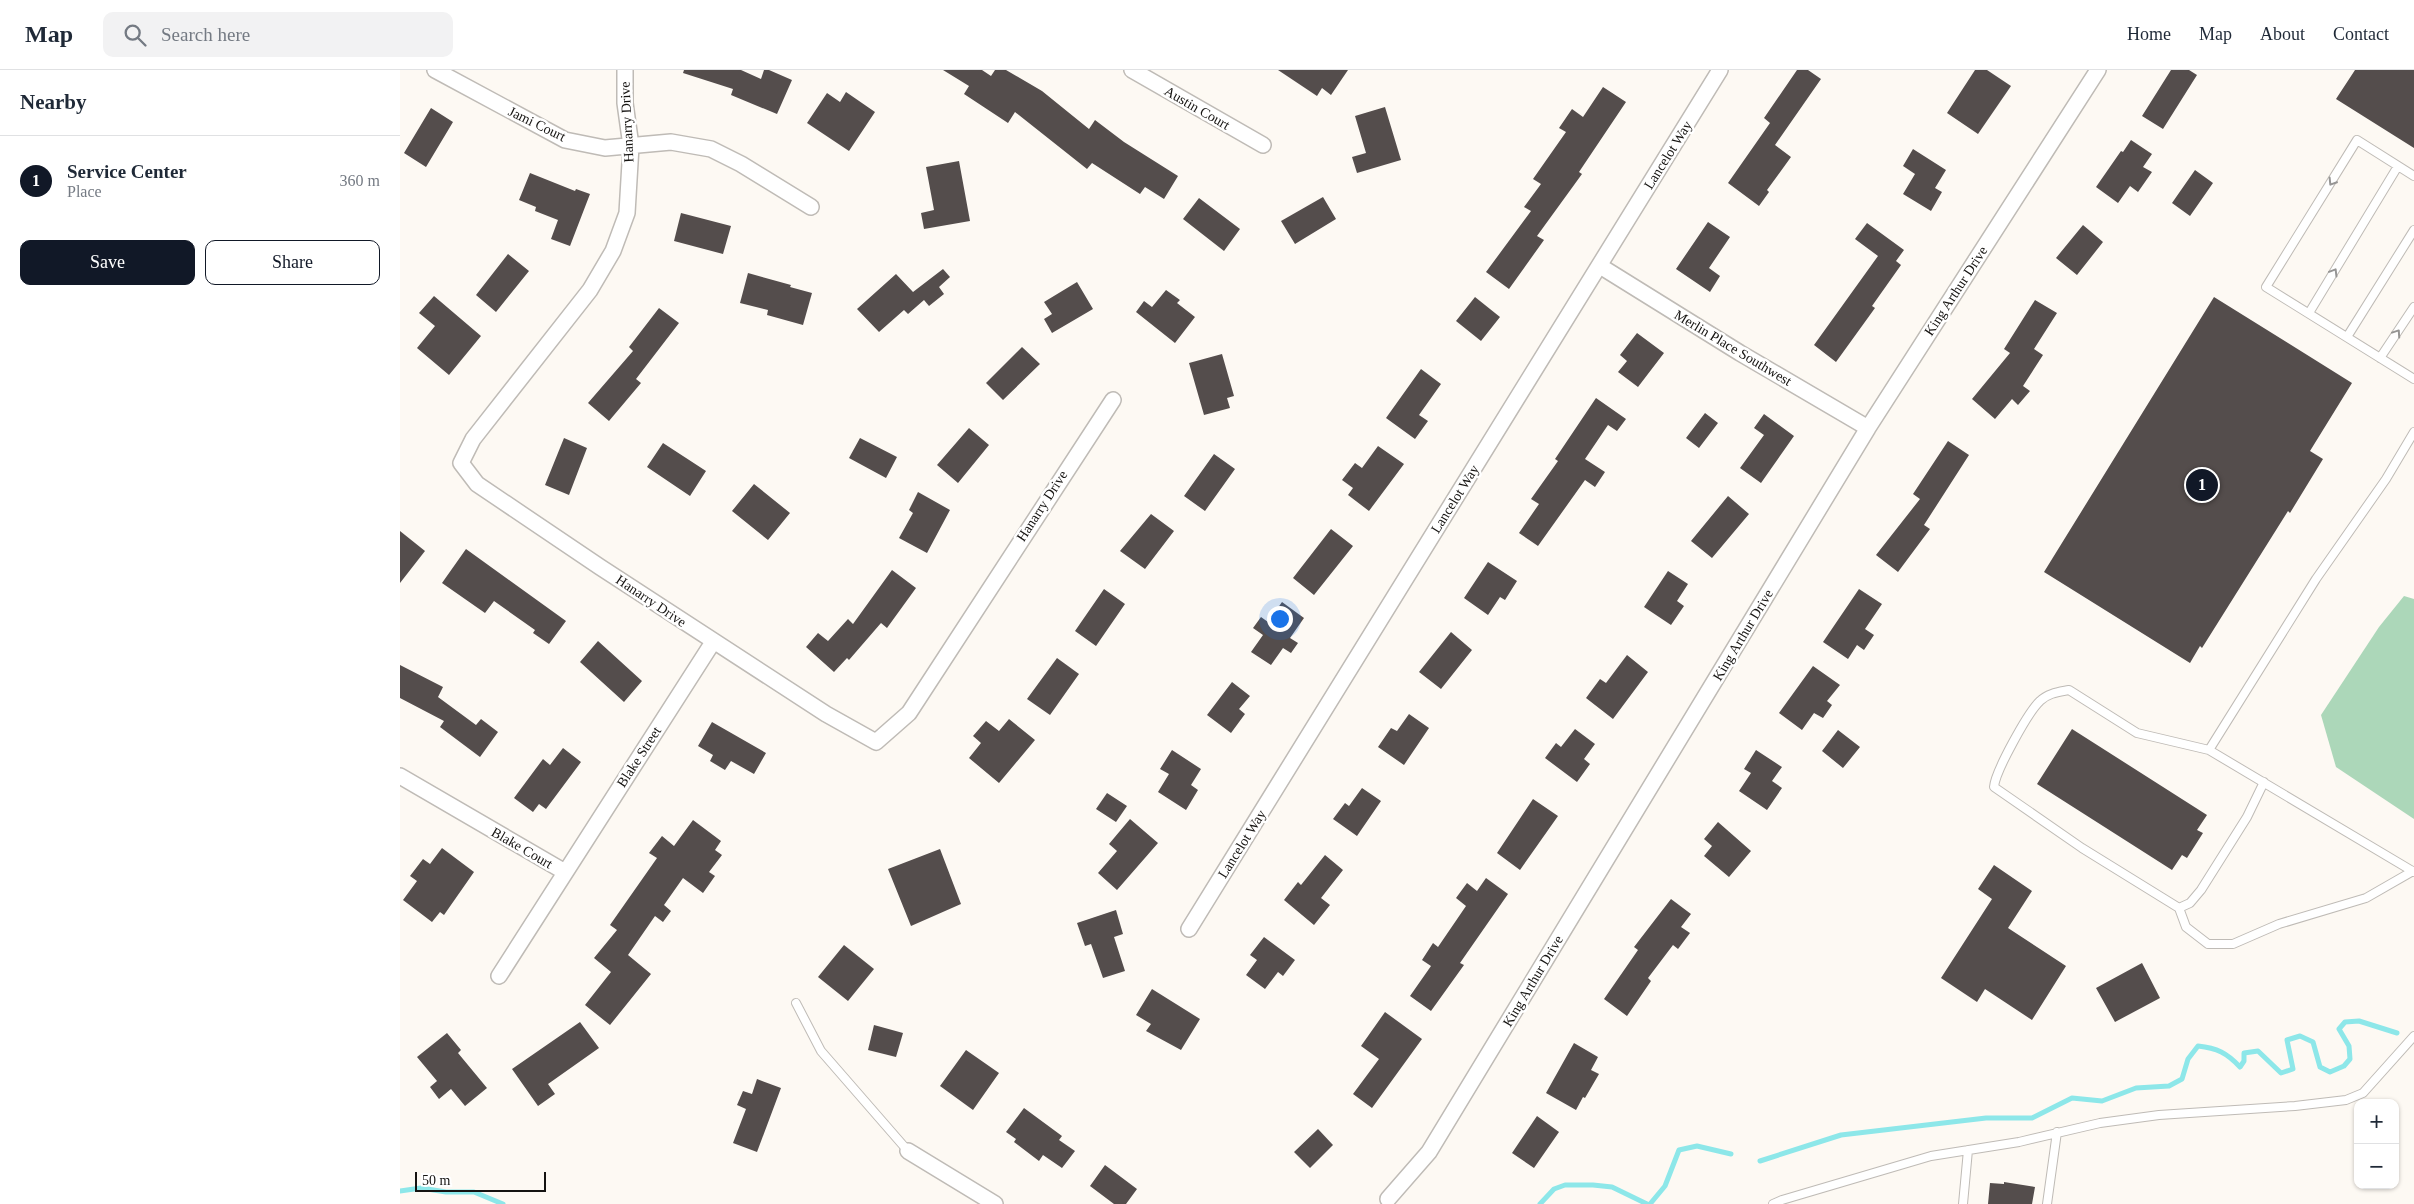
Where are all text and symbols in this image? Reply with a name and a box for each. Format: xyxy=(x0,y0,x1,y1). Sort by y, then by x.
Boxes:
search box xyxy=(103,12,453,57)
text: Map xyxy=(25,21,73,47)
icon: search xyxy=(121,21,149,49)
text: Search here xyxy=(161,24,250,45)
text: Home xyxy=(2127,24,2171,44)
text: Map xyxy=(2199,24,2232,44)
text: About xyxy=(2260,24,2305,44)
text: Contact xyxy=(2333,24,2389,44)
street label: Hanarry Drive xyxy=(617,81,637,163)
street label: Austin Court xyxy=(1162,83,1232,133)
text: Nearby xyxy=(20,90,87,114)
street label: Jami Court xyxy=(506,104,568,144)
street label: Lancelot Way xyxy=(1641,118,1695,192)
text: Service Center xyxy=(67,161,187,182)
text: 1 xyxy=(32,172,40,189)
text: 360 m xyxy=(340,172,380,189)
one-way arrow xyxy=(2328,176,2338,185)
text: Place xyxy=(67,183,102,200)
button: Save xyxy=(20,240,195,285)
button: Share xyxy=(205,240,380,285)
street label: King Arthur Drive xyxy=(1922,244,1990,338)
one-way arrow xyxy=(2327,268,2337,277)
street label: Merlin Place Southwest xyxy=(1672,307,1794,389)
one-way arrow xyxy=(2391,329,2400,338)
street label: Lancelot Way xyxy=(1428,462,1482,536)
pin: 1 xyxy=(2186,466,2218,504)
street label: Hanarry Drive xyxy=(1014,468,1070,544)
street label: Hanarry Drive xyxy=(613,572,689,630)
street label: King Arthur Drive xyxy=(1710,587,1776,683)
your location xyxy=(1267,606,1293,632)
street label: Blake Street xyxy=(614,724,664,790)
street label: Lancelot Way xyxy=(1215,807,1269,881)
street label: Blake Court xyxy=(489,824,555,872)
street label: King Arthur Drive xyxy=(1500,933,1566,1029)
map controls xyxy=(2354,1099,2399,1189)
button: + xyxy=(2354,1099,2399,1144)
button: − xyxy=(2354,1144,2399,1189)
scale bar xyxy=(415,1169,546,1192)
text: 50 m xyxy=(422,1173,450,1188)

